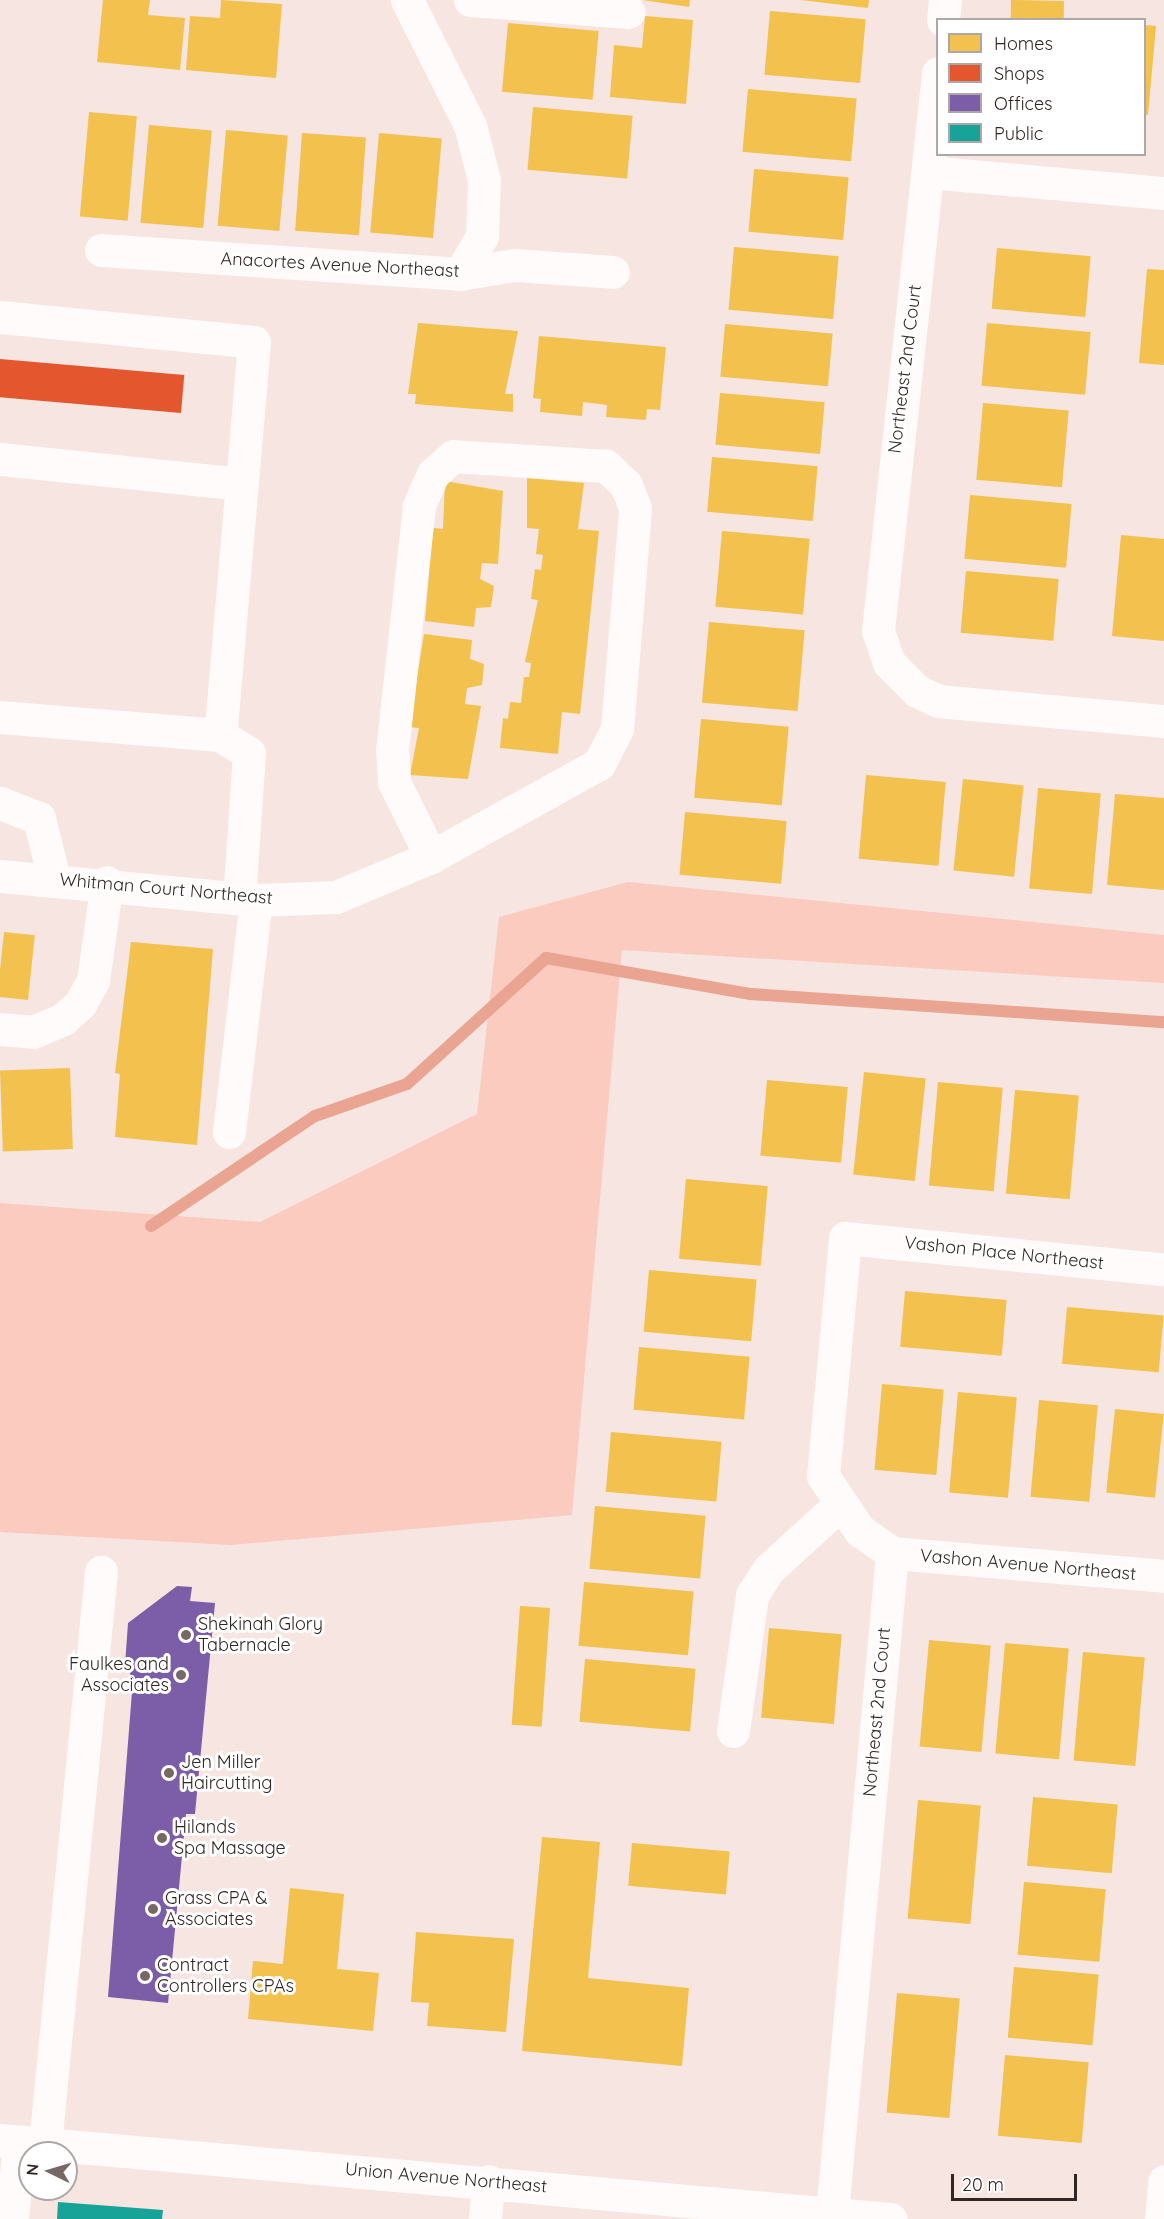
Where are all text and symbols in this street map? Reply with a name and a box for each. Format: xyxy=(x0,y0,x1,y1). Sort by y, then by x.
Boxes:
legend xyxy=(936,18,1146,156)
text: Homes xyxy=(994,32,1053,55)
text: Shops xyxy=(994,62,1045,85)
text: Offices xyxy=(994,92,1053,115)
text: Public xyxy=(994,122,1043,145)
street label: Anacortes Avenue Northeast xyxy=(220,248,460,282)
street label: Northeast 2nd Court xyxy=(884,283,926,455)
street label: Whitman Court Northeast xyxy=(58,869,274,909)
street label: Vashon Place Northeast xyxy=(903,1232,1105,1274)
street label: Vashon Avenue Northeast xyxy=(919,1545,1137,1585)
place label: Shekinah Glory Tabernacle xyxy=(198,1614,323,1656)
street label: Northeast 2nd Court xyxy=(859,1626,895,1798)
marker: Shekinah Glory Tabernacle xyxy=(179,1628,193,1642)
place label: Faulkes and Associates xyxy=(69,1654,169,1696)
marker: Faulkes and Associates xyxy=(174,1668,188,1682)
place label: Jen Miller Haircutting xyxy=(181,1752,273,1794)
marker: Jen Miller Haircutting xyxy=(162,1766,176,1780)
place label: Hilands Spa Massage xyxy=(174,1817,286,1860)
marker: Hilands Spa Massage xyxy=(155,1831,169,1845)
place label: Grass CPA & Associates xyxy=(165,1888,267,1930)
marker: Grass CPA & Associates xyxy=(146,1902,160,1916)
place label: Contract Controllers CPAs xyxy=(157,1955,294,1998)
marker: Contract Controllers CPAs xyxy=(138,1969,152,1983)
north arrow xyxy=(18,2141,78,2201)
street label: Union Avenue Northeast xyxy=(344,2158,548,2198)
scale bar xyxy=(954,2162,1080,2200)
text: N xyxy=(22,2163,43,2176)
text: 20 m xyxy=(962,2173,1004,2196)

